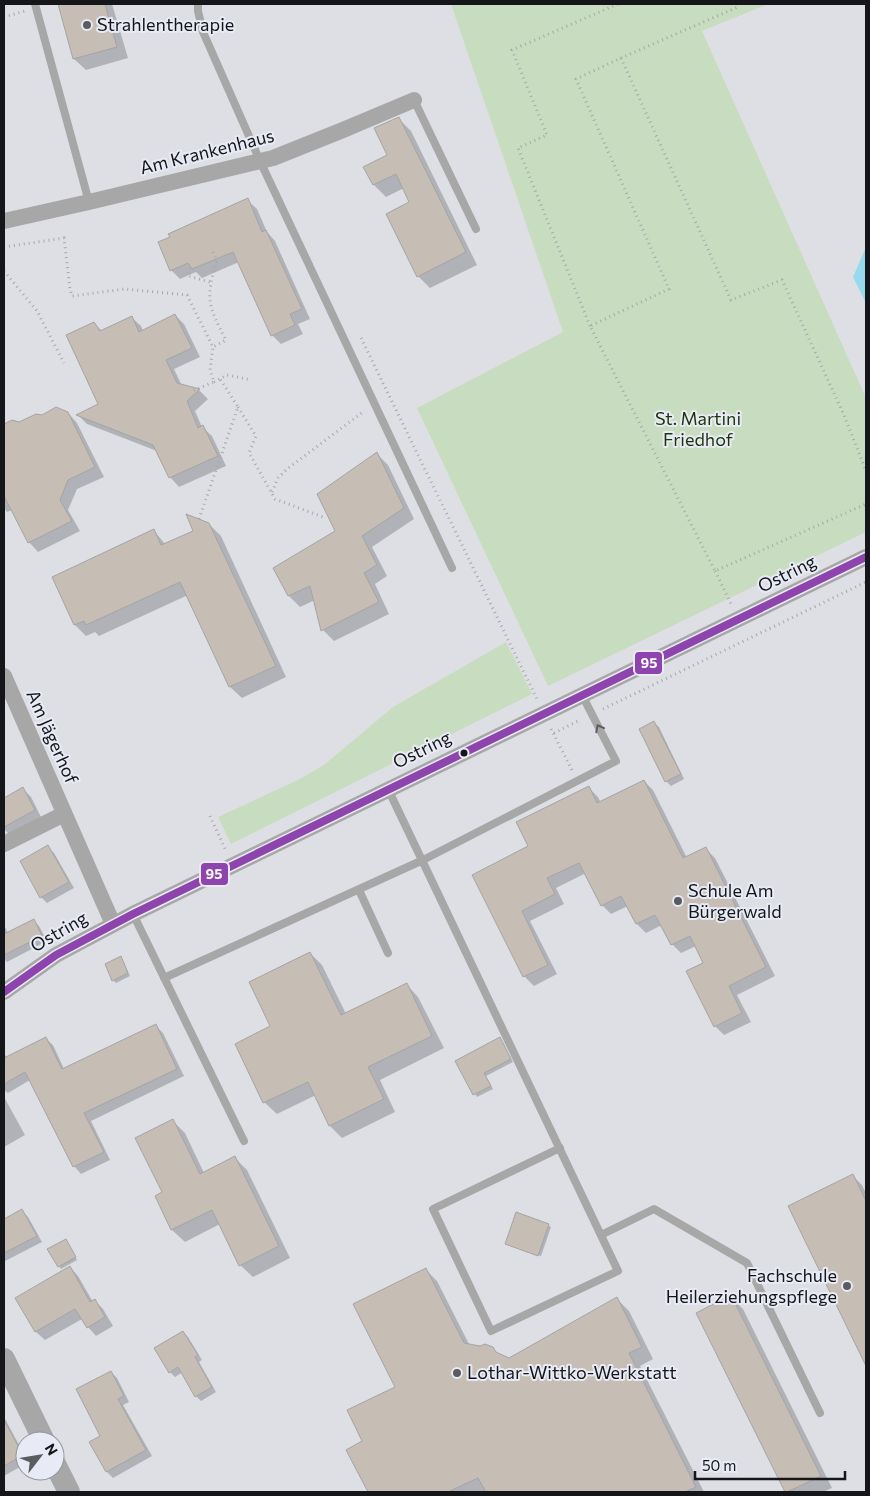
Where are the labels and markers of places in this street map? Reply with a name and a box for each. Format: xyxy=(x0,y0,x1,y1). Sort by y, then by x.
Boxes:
place label: Strahlentherapie xyxy=(97,13,234,35)
marker: Strahlentherapie xyxy=(81,19,93,31)
unlabelled marker xyxy=(459,748,469,758)
place label: Schule Am Bürgerwald xyxy=(688,879,782,922)
marker: Schule Am Bürgerwald xyxy=(672,895,684,907)
place label: Fachschule Heilerziehungspflege xyxy=(666,1264,837,1307)
marker: Fachschule Heilerziehungspflege xyxy=(841,1280,853,1292)
place label: Lothar-Wittko-Werkstatt xyxy=(467,1361,677,1383)
marker: Lothar-Wittko-Werkstatt xyxy=(451,1367,463,1379)

